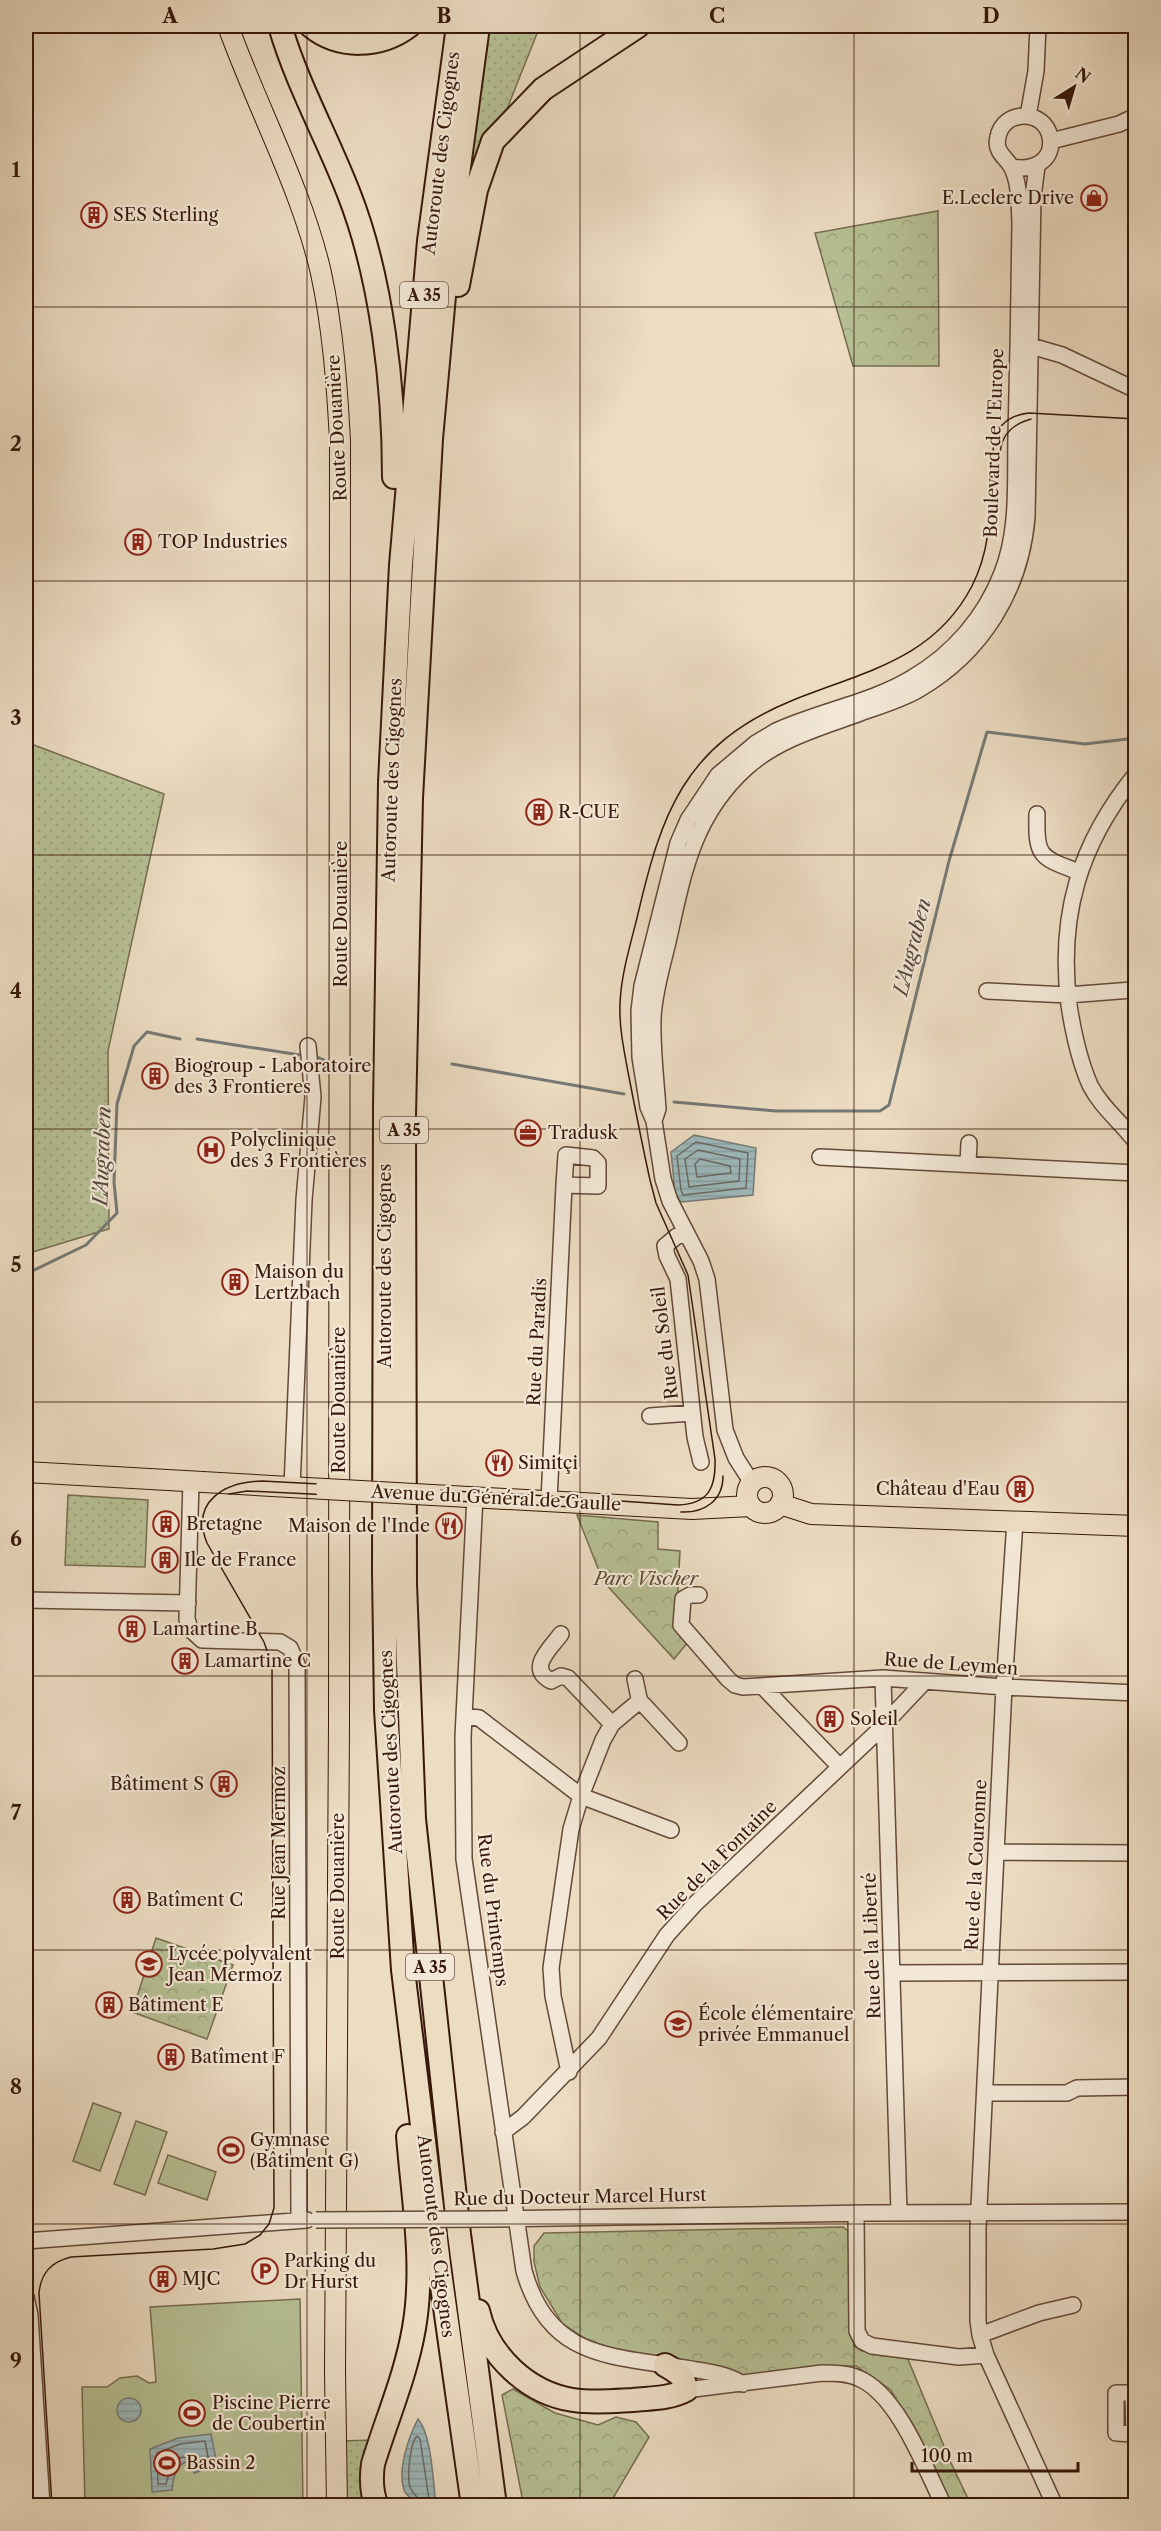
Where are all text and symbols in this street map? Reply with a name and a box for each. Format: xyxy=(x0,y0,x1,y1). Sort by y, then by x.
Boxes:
text: A xyxy=(161,4,178,28)
text: B xyxy=(437,4,452,28)
text: C xyxy=(709,4,725,28)
text: D xyxy=(982,4,1000,28)
street label: Autoroute des Cigognes xyxy=(418,50,464,257)
north arrow xyxy=(1044,57,1104,117)
text: N xyxy=(1071,63,1095,87)
text: 1 xyxy=(12,158,21,182)
shop icon: E.Leclerc Drive xyxy=(1079,183,1109,213)
place label: E.Leclerc Drive xyxy=(942,187,1074,209)
building icon: SES Sterling xyxy=(79,200,109,230)
place label: SES Sterling xyxy=(113,204,219,226)
road number: A 35 xyxy=(400,282,448,308)
street label: Boulevard de l'Europe xyxy=(980,348,1008,538)
street label: Route Douanière xyxy=(322,354,352,502)
text: 2 xyxy=(10,432,22,456)
building icon: TOP Industries xyxy=(123,527,153,557)
place label: TOP Industries xyxy=(158,531,288,553)
street label: Autoroute des Cigognes xyxy=(377,677,407,884)
text: 3 xyxy=(10,706,22,730)
building icon: R-CUE xyxy=(524,797,554,827)
place label: R-CUE xyxy=(558,801,620,823)
street label: Route Douanière xyxy=(330,841,352,987)
water label: L'Augraben xyxy=(888,896,936,1000)
text: 4 xyxy=(10,979,22,1003)
place label: Biogroup - Laboratoire des 3 Frontieres xyxy=(174,1055,371,1098)
building icon: Biogroup - Laboratoire des 3 Frontieres xyxy=(140,1061,170,1091)
water label: L'Augraben xyxy=(88,1106,116,1208)
road number: A 35 xyxy=(380,1117,428,1143)
office icon: Tradusk xyxy=(513,1118,543,1148)
place label: Tradusk xyxy=(548,1122,619,1144)
place label: Polyclinique des 3 Frontières xyxy=(230,1129,367,1172)
hospital icon: Polyclinique des 3 Frontières xyxy=(196,1135,226,1165)
street label: Autoroute des Cigognes xyxy=(374,1164,396,1369)
text: 5 xyxy=(10,1253,22,1277)
place label: Maison du Lertzbach xyxy=(254,1261,344,1304)
building icon: Maison du Lertzbach xyxy=(220,1267,250,1297)
street label: Rue du Paradis xyxy=(523,1277,551,1407)
street label: Rue du Soleil xyxy=(647,1285,683,1401)
street label: Route Douanière xyxy=(328,1327,350,1473)
restaurant icon: Simitçi xyxy=(484,1448,514,1478)
place label: Simitçi xyxy=(518,1452,578,1474)
building icon: Château d'Eau xyxy=(1005,1474,1035,1504)
place label: Château d'Eau xyxy=(876,1478,1000,1500)
street label: Avenue du Général de Gaulle xyxy=(369,1480,622,1516)
building icon: Bretagne xyxy=(151,1509,181,1539)
restaurant icon: Maison de l'Inde xyxy=(434,1511,464,1541)
place label: Bretagne xyxy=(186,1513,263,1535)
place label: Maison de l'Inde xyxy=(288,1515,430,1537)
text: 6 xyxy=(10,1527,22,1551)
building icon: Ile de France xyxy=(150,1545,180,1575)
place label: Ile de France xyxy=(184,1549,296,1571)
park label: Parc Vischer xyxy=(592,1568,700,1590)
building icon: Lamartine B xyxy=(117,1614,147,1644)
place label: Lamartine B xyxy=(152,1618,258,1640)
building icon: Lamartine C xyxy=(170,1646,200,1676)
street label: Rue de Leymen xyxy=(883,1648,1019,1680)
street label: Autoroute des Cigognes xyxy=(375,1649,407,1856)
place label: Lamartine C xyxy=(204,1650,311,1672)
building icon: Soleil xyxy=(815,1704,845,1734)
place label: Soleil xyxy=(850,1708,898,1730)
street label: Rue Jean Mermoz xyxy=(268,1766,290,1920)
building icon: Bâtiment S xyxy=(209,1769,239,1799)
place label: Bâtiment S xyxy=(110,1773,204,1795)
street label: Rue de la Couronne xyxy=(961,1779,991,1951)
street label: Rue de la Fontaine xyxy=(653,1796,781,1924)
text: 7 xyxy=(11,1801,22,1825)
street label: Route Douanière xyxy=(327,1813,349,1959)
street label: Rue du Printemps xyxy=(473,1832,513,1988)
street label: Rue de la Liberté xyxy=(858,1872,886,2020)
building icon: Batîment C xyxy=(112,1885,142,1915)
place label: Batîment C xyxy=(146,1889,243,1911)
place label: Lycée polyvalent Jean Mermoz xyxy=(165,1943,313,1986)
school or university icon: Lycée polyvalent Jean Mermoz xyxy=(134,1949,164,1979)
road number: A 35 xyxy=(406,1954,454,1980)
building icon: Bâtiment E xyxy=(94,1990,124,2020)
place label: Bâtiment E xyxy=(128,1994,224,2016)
place label: École élémentaire privée Emmanuel xyxy=(698,2002,854,2046)
school or university icon: École élémentaire privée Emmanuel xyxy=(663,2009,693,2039)
building icon: Batîment F xyxy=(156,2042,186,2072)
place label: Batîment F xyxy=(190,2046,285,2068)
text: 8 xyxy=(10,2075,22,2099)
place label: Gymnase (Bâtiment G) xyxy=(250,2129,359,2172)
street label: Autoroute des Cigognes xyxy=(413,2132,459,2339)
sports icon: Gymnase (Bâtiment G) xyxy=(216,2135,246,2165)
street label: Rue du Docteur Marcel Hurst xyxy=(453,2184,707,2210)
place label: Parking du Dr Hurst xyxy=(284,2250,376,2293)
parking icon: Parking du Dr Hurst xyxy=(250,2256,280,2286)
building icon: MJC xyxy=(148,2264,178,2294)
place label: MJC xyxy=(182,2268,220,2290)
text: 9 xyxy=(10,2349,22,2373)
place label: Piscine Pierre de Coubertin xyxy=(212,2392,331,2435)
sports icon: Piscine Pierre de Coubertin xyxy=(177,2398,207,2428)
scale bar xyxy=(912,2435,1078,2473)
text: 100 m xyxy=(921,2445,973,2467)
sports icon: Bassin 2 xyxy=(152,2448,182,2478)
place label: Bassin 2 xyxy=(186,2452,256,2474)

